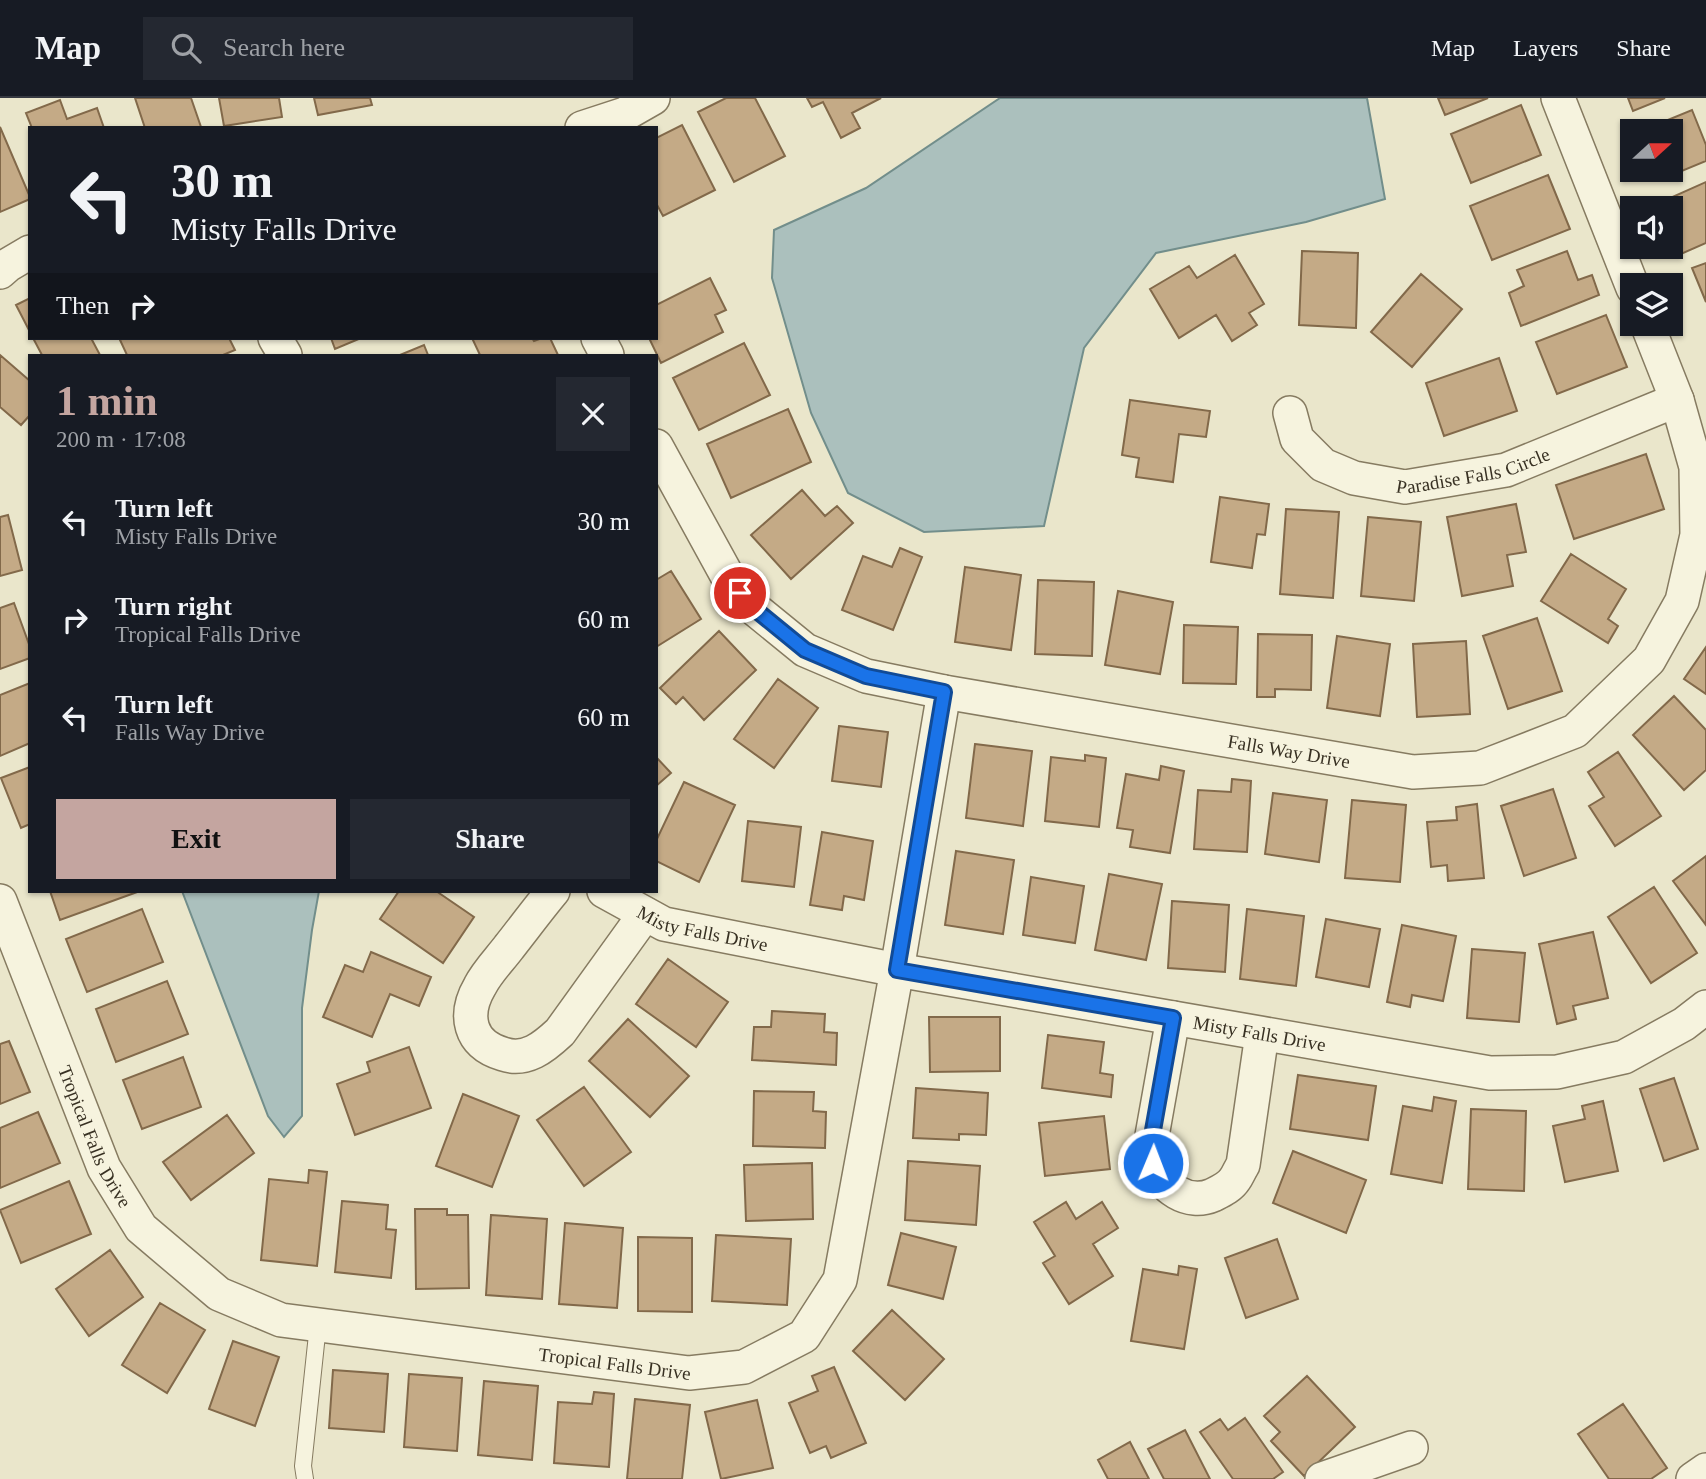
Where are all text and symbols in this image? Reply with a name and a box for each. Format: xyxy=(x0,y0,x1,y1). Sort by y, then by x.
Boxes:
search box xyxy=(143,17,633,80)
icon: search xyxy=(167,29,205,67)
text: Map xyxy=(35,30,101,66)
text: Search here xyxy=(223,33,345,62)
text: Map xyxy=(1431,35,1475,61)
text: Layers xyxy=(1513,35,1578,61)
text: Share xyxy=(1616,35,1671,61)
north arrow xyxy=(1620,119,1684,182)
map controls xyxy=(1620,119,1683,336)
text: 30 m xyxy=(171,153,273,208)
icon: left xyxy=(56,154,147,245)
button: sound xyxy=(1620,196,1683,259)
text: Misty Falls Drive xyxy=(171,211,397,247)
button: layers xyxy=(1620,273,1683,336)
icon: right xyxy=(123,287,161,325)
text: Then xyxy=(56,291,109,320)
button: close xyxy=(556,377,630,451)
text: 1 min xyxy=(56,378,158,424)
text: 200 m · 17:08 xyxy=(56,427,186,452)
street label: Paradise Falls Circle xyxy=(1395,443,1553,498)
text: Turn left xyxy=(115,494,213,523)
icon: left xyxy=(56,503,94,541)
text: 30 m xyxy=(577,507,630,536)
text: Misty Falls Drive xyxy=(115,524,277,549)
pin xyxy=(710,563,770,623)
icon: arrive xyxy=(721,574,759,612)
text: Turn right xyxy=(115,592,232,621)
icon: right xyxy=(56,601,94,639)
text: 60 m xyxy=(577,605,630,634)
text: Tropical Falls Drive xyxy=(115,622,301,647)
text: Turn left xyxy=(115,690,213,719)
icon: left xyxy=(56,699,94,737)
text: 60 m xyxy=(577,703,630,732)
text: Falls Way Drive xyxy=(115,720,265,745)
street label: Falls Way Drive xyxy=(1226,730,1352,772)
button: Exit xyxy=(56,799,336,879)
button: Share xyxy=(350,799,630,879)
street label: Misty Falls Drive xyxy=(634,901,770,955)
street label: Misty Falls Drive xyxy=(1192,1011,1327,1055)
street label: Tropical Falls Drive xyxy=(55,1062,136,1211)
position arrow xyxy=(1116,1126,1190,1200)
street label: Tropical Falls Drive xyxy=(537,1343,692,1384)

